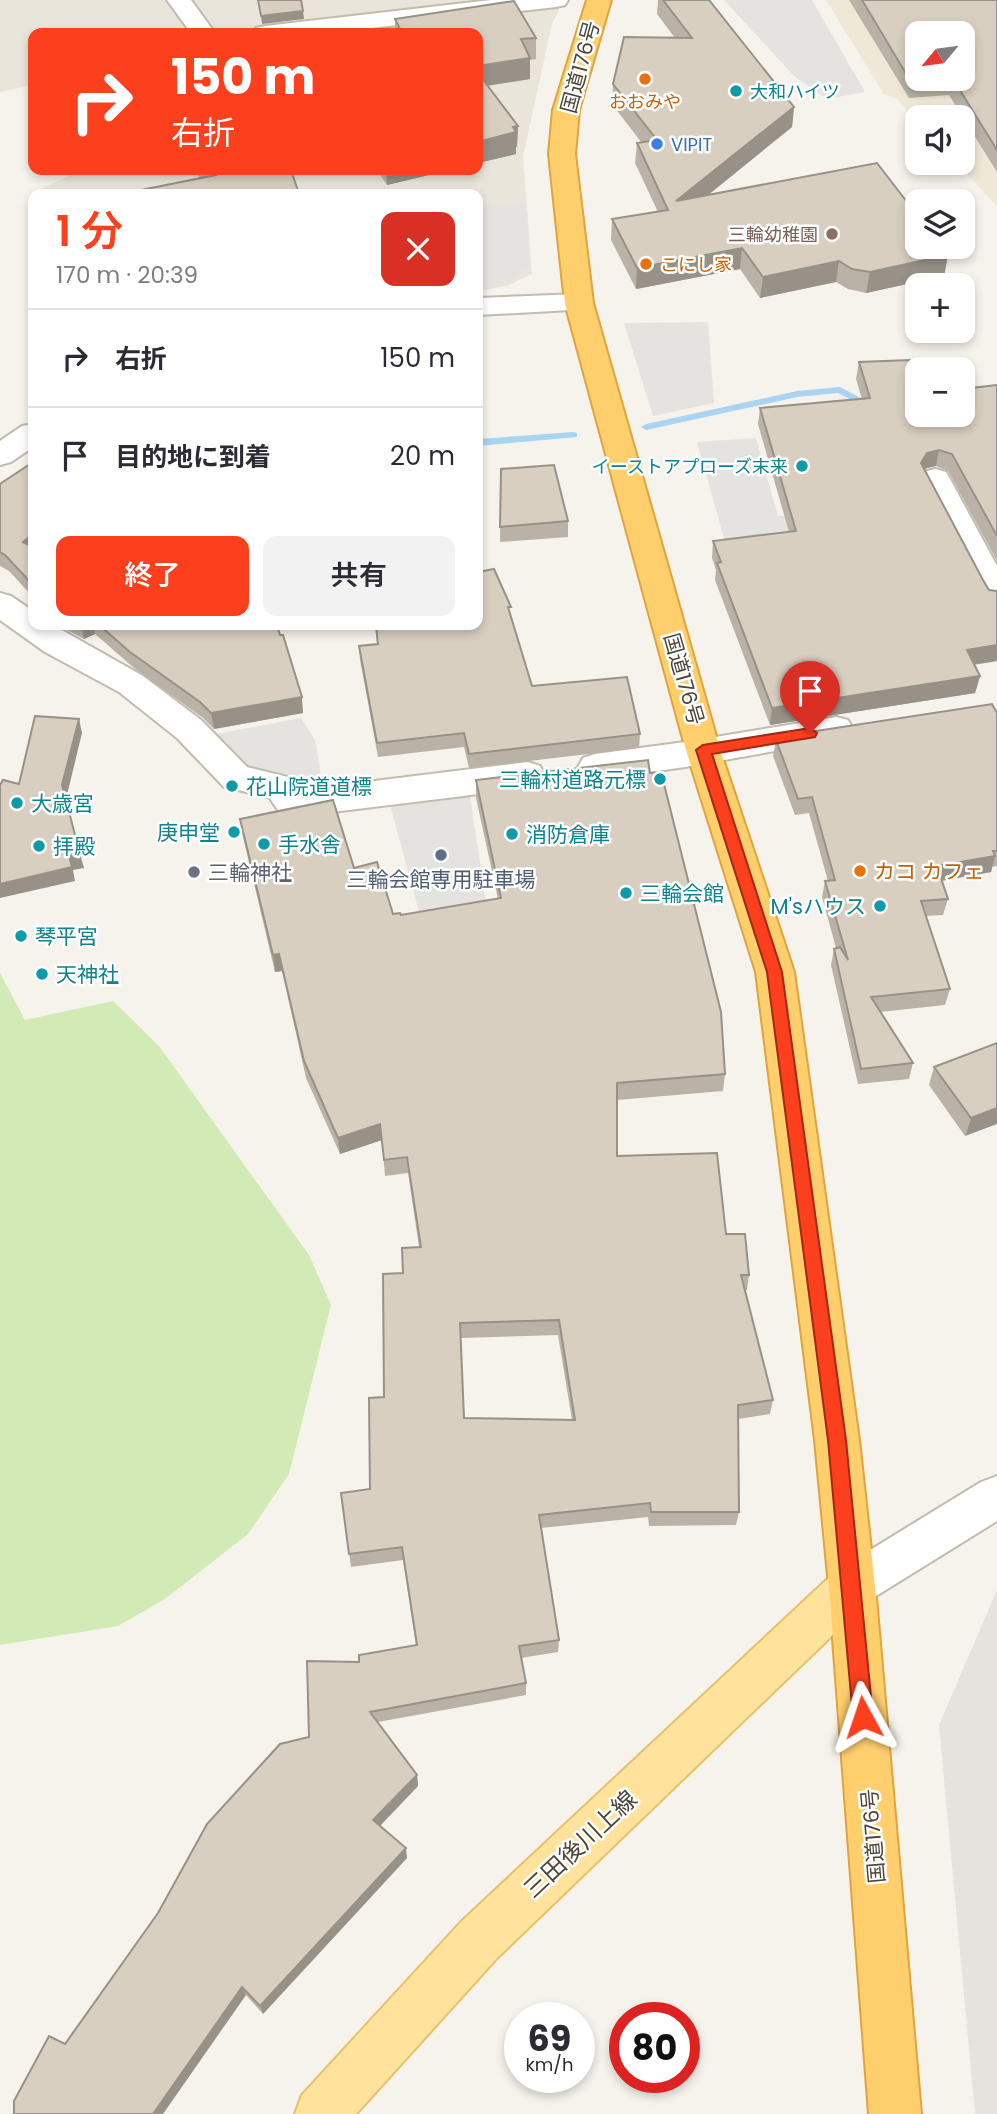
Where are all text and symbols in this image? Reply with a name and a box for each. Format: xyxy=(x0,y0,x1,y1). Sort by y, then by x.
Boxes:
street label: 国道176号 xyxy=(554,18,606,116)
north arrow xyxy=(905,21,975,91)
map controls xyxy=(905,21,975,427)
text: 150 m xyxy=(171,43,316,111)
icon: right xyxy=(56,56,147,147)
marker: おおみや xyxy=(637,71,653,87)
place label: 大和ハイツ xyxy=(750,79,840,104)
marker: 大和ハイツ xyxy=(728,83,744,99)
place label: おおみや xyxy=(609,89,681,114)
button: sound xyxy=(905,105,975,175)
text: 右折 xyxy=(171,110,235,155)
place label: VIPIT xyxy=(671,132,712,157)
marker: VIPIT xyxy=(649,136,665,152)
button: layers xyxy=(905,189,975,259)
text: 1 分 xyxy=(56,202,123,261)
button: close xyxy=(381,212,455,286)
place label: 三輪幼稚園 xyxy=(728,222,818,247)
marker: 三輪幼稚園 xyxy=(824,226,840,242)
place label: こにし家 xyxy=(660,252,732,277)
marker: こにし家 xyxy=(638,256,654,272)
text: 170 m · 20:39 xyxy=(56,259,198,291)
button: + xyxy=(905,273,975,343)
icon: right xyxy=(56,339,94,377)
text: 150 m xyxy=(380,340,455,376)
text: 右折 xyxy=(115,341,167,377)
button: − xyxy=(905,357,975,427)
icon: arrive xyxy=(56,437,94,475)
text: 20 m xyxy=(390,438,455,474)
text: 目的地に到着 xyxy=(115,439,271,475)
place label: イーストアプローズ末来 xyxy=(592,454,788,479)
marker: イーストアプローズ末来 xyxy=(794,458,810,474)
button: 終了 xyxy=(56,536,249,616)
button: 共有 xyxy=(263,536,455,616)
street label: 国道176号 xyxy=(657,630,711,728)
pin xyxy=(780,661,840,733)
icon: arrive xyxy=(791,672,829,710)
place label: 三輪村道路元標 xyxy=(499,765,646,794)
marker: 三輪村道路元標 xyxy=(652,771,668,787)
place label: 花山院道道標 xyxy=(246,772,372,801)
marker: 花山院道道標 xyxy=(224,778,240,794)
place label: 大歳宮 xyxy=(31,789,94,818)
marker: 大歳宮 xyxy=(9,795,25,811)
place label: 庚申堂 xyxy=(157,818,220,847)
place label: 消防倉庫 xyxy=(526,820,610,849)
marker: 庚申堂 xyxy=(226,824,242,840)
marker: 消防倉庫 xyxy=(504,826,520,842)
place label: 手水舎 xyxy=(278,830,341,859)
place label: 拝殿 xyxy=(53,832,95,861)
marker: 手水舎 xyxy=(256,836,272,852)
marker: 拝殿 xyxy=(31,838,47,854)
marker: 三輪会館専用駐車場 xyxy=(433,847,449,863)
place label: カコ カフェ xyxy=(874,857,985,886)
place label: 三輪神社 xyxy=(208,858,292,887)
marker: カコ カフェ xyxy=(852,863,868,879)
marker: 三輪神社 xyxy=(186,864,202,880)
place label: 三輪会館専用駐車場 xyxy=(347,865,536,894)
place label: 三輪会館 xyxy=(640,879,724,908)
marker: 三輪会館 xyxy=(618,885,634,901)
place label: M'sハウス xyxy=(771,892,866,921)
marker: M'sハウス xyxy=(872,898,888,914)
place label: 琴平宮 xyxy=(35,922,98,951)
marker: 琴平宮 xyxy=(13,928,29,944)
place label: 天神社 xyxy=(56,960,119,989)
marker: 天神社 xyxy=(34,966,50,982)
position arrow xyxy=(826,1680,900,1754)
street label: 三田後川上線 xyxy=(516,1783,644,1905)
street label: 国道176号 xyxy=(854,1788,892,1884)
speed limit sign: 80 xyxy=(609,2002,700,2093)
text: 69 xyxy=(528,2014,571,2063)
text: km/h xyxy=(526,2052,573,2077)

